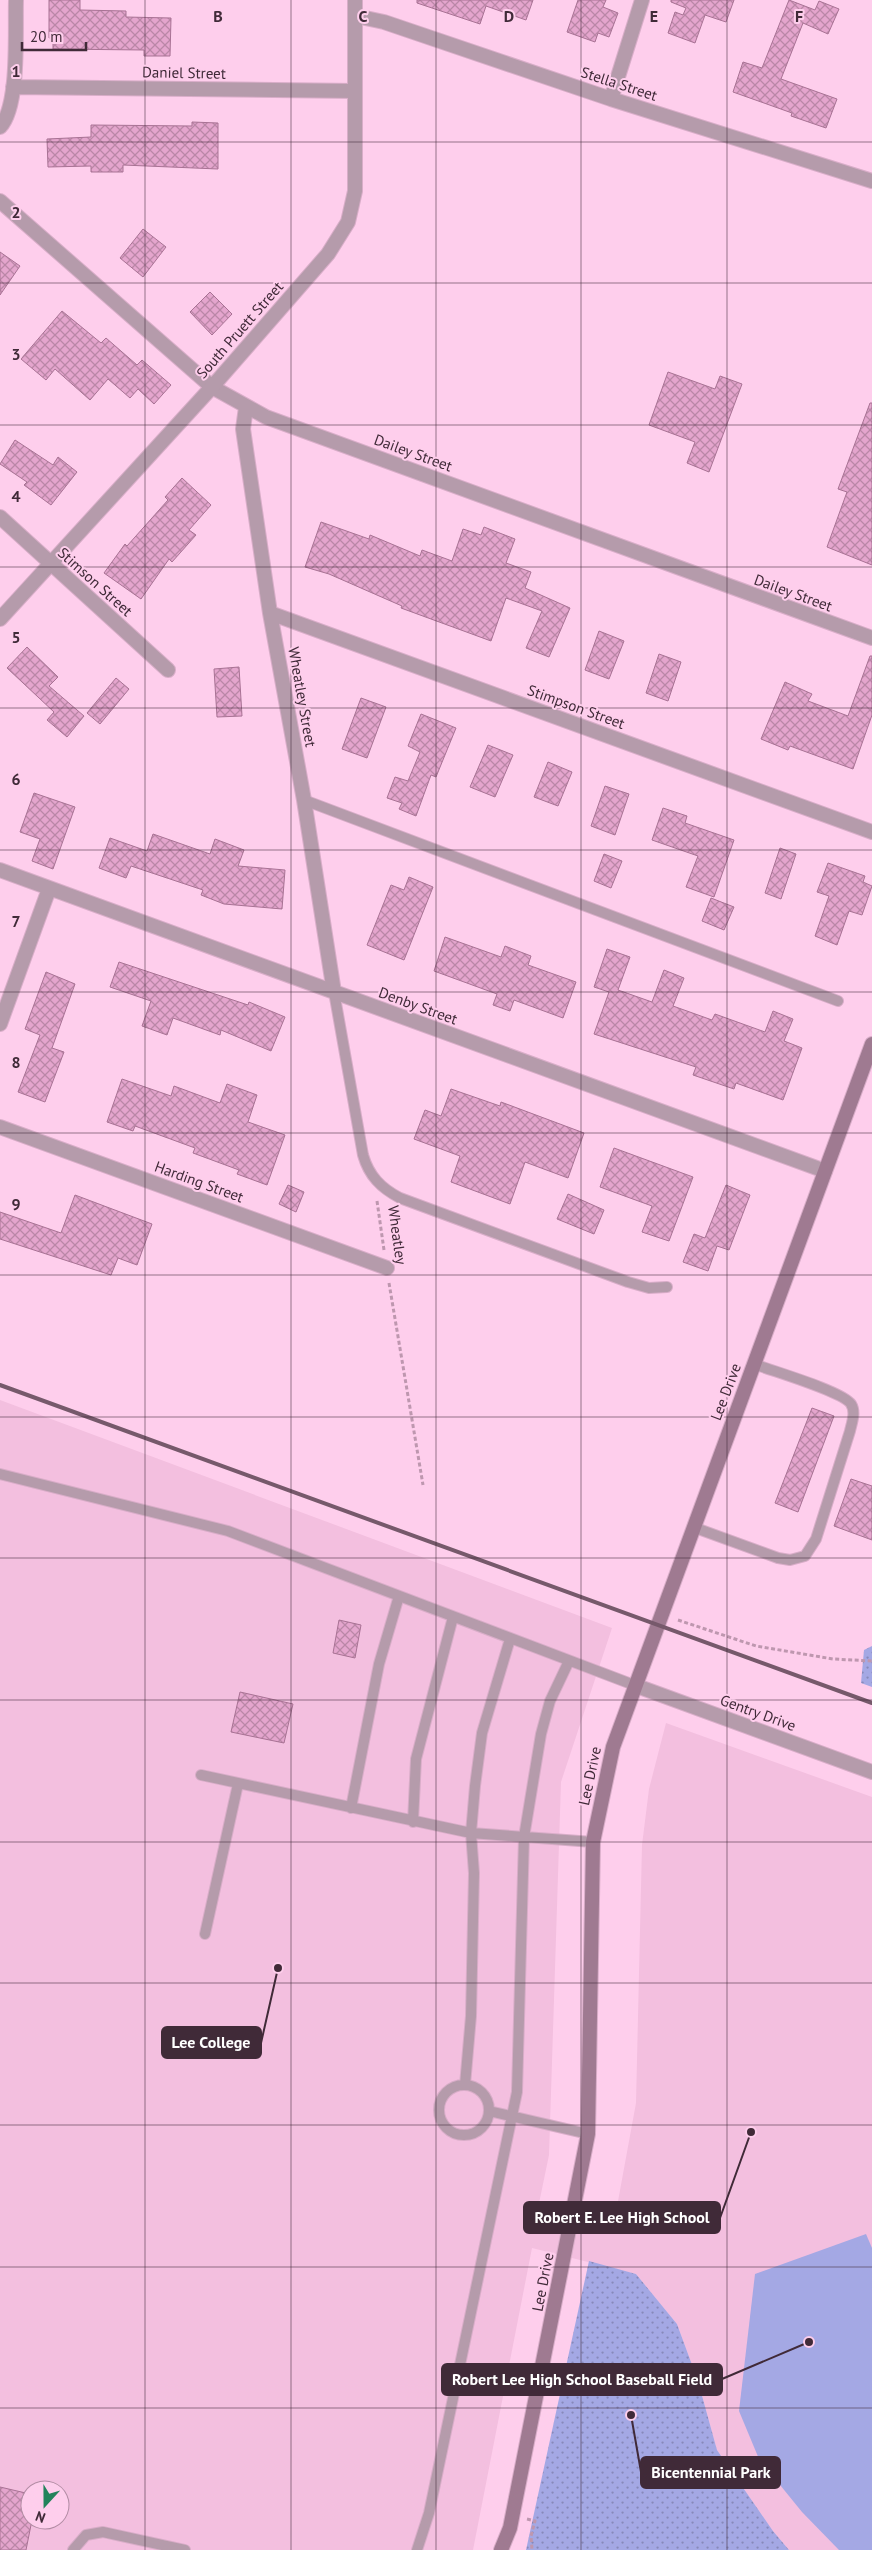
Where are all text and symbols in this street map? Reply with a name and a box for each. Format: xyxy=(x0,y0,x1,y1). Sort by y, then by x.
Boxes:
text: B xyxy=(213,6,223,26)
text: C xyxy=(359,6,368,26)
text: D xyxy=(504,6,514,26)
text: E xyxy=(650,6,658,26)
text: F xyxy=(795,6,803,26)
scale bar xyxy=(22,20,86,52)
text: 20 m xyxy=(30,27,63,46)
text: 1 xyxy=(11,61,21,81)
street label: Daniel Street xyxy=(142,62,226,83)
street label: Stella Street xyxy=(579,62,660,105)
text: 2 xyxy=(11,202,21,222)
street label: South Pruett Street xyxy=(192,277,287,382)
text: 3 xyxy=(11,344,21,364)
street label: Dailey Street xyxy=(372,430,455,475)
text: 4 xyxy=(11,486,21,506)
street label: Stimson Street xyxy=(54,543,137,620)
street label: Dailey Street xyxy=(752,570,835,615)
text: 5 xyxy=(11,627,21,647)
street label: Wheatley Street xyxy=(284,645,321,748)
street label: Stimpson Street xyxy=(525,680,627,733)
text: 6 xyxy=(11,769,21,789)
text: 7 xyxy=(11,911,21,931)
street label: Denby Street xyxy=(376,983,460,1029)
text: 8 xyxy=(11,1052,21,1072)
street label: Harding Street xyxy=(152,1157,246,1206)
text: 9 xyxy=(11,1194,21,1214)
street label: Wheatley xyxy=(384,1204,411,1266)
street label: Lee Drive xyxy=(706,1361,745,1423)
street label: Gentry Drive xyxy=(718,1690,799,1735)
street label: Lee Drive xyxy=(574,1745,605,1807)
callout: Lee College xyxy=(162,2027,261,2058)
text: Lee College xyxy=(172,2032,250,2052)
callout: Robert E. Lee High School xyxy=(524,2202,720,2233)
text: Robert E. Lee High School xyxy=(534,2207,710,2227)
street label: Lee Drive xyxy=(527,2251,558,2313)
callout: Robert Lee High School Baseball Field xyxy=(442,2364,722,2395)
text: Robert Lee High School Baseball Field xyxy=(452,2369,712,2389)
callout: Bicentennial Park xyxy=(641,2457,780,2488)
text: Bicentennial Park xyxy=(651,2462,771,2482)
north arrow xyxy=(20,2480,70,2530)
text: N xyxy=(33,2507,48,2527)

